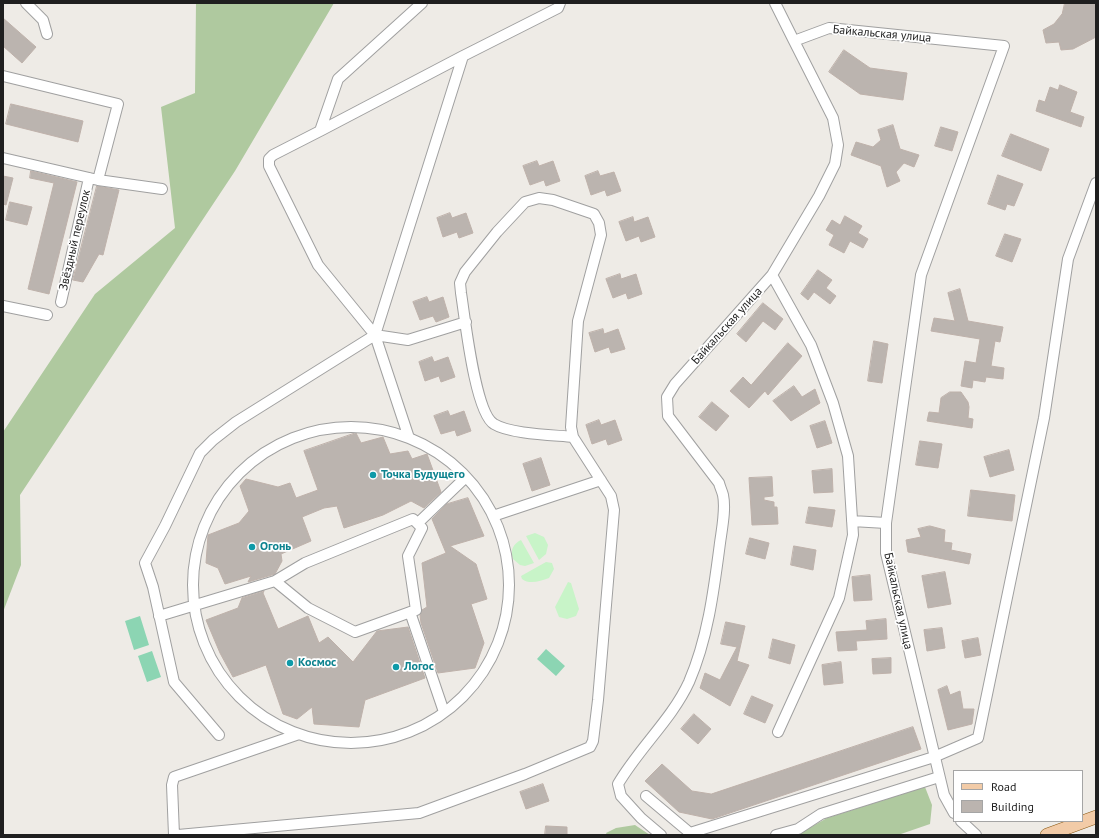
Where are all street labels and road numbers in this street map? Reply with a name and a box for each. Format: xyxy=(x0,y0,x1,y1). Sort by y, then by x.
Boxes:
street label: Байкальская улица xyxy=(832,23,932,45)
street label: Звёздный переулок xyxy=(56,188,94,292)
street label: Байкальская улица xyxy=(689,284,765,368)
street label: Байкальская улица xyxy=(881,551,915,651)

